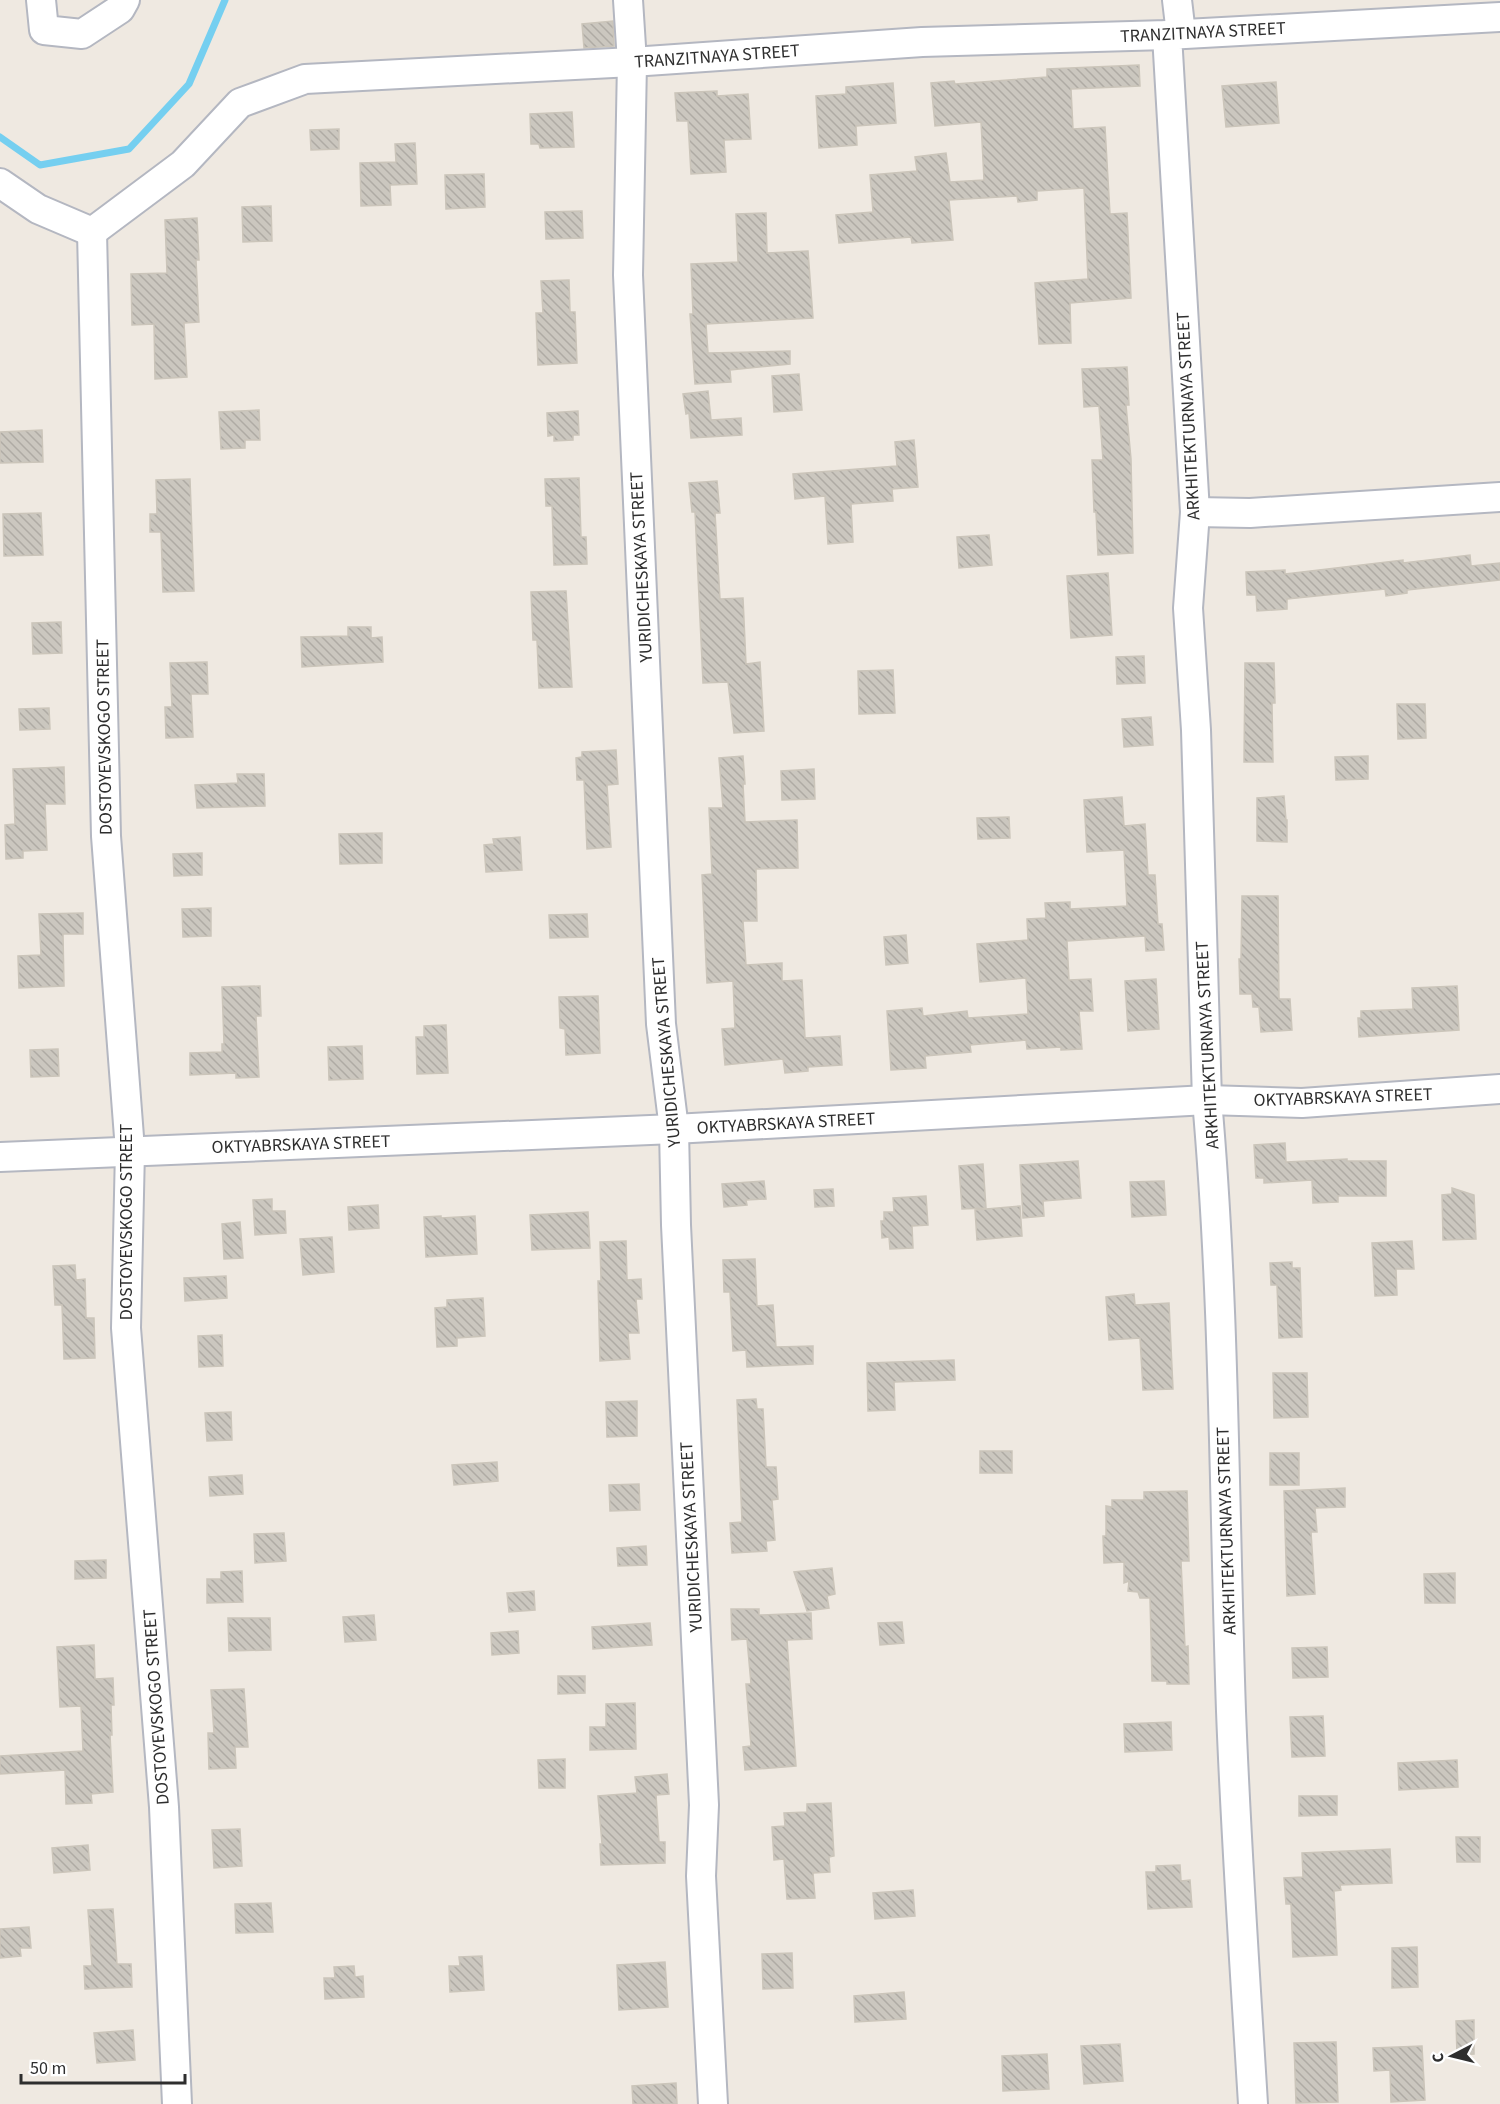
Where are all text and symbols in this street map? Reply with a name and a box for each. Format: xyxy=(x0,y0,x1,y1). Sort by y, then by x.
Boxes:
street label: TRANZITNAYA STREET xyxy=(1120,16,1287,49)
street label: TRANZITNAYA STREET xyxy=(633,38,801,75)
street label: ARKHITEKTURNAYA STREET xyxy=(1171,311,1206,521)
street label: YURIDICHESKAYA STREET xyxy=(624,471,659,664)
street label: DOSTOYEVSKOGO STREET xyxy=(90,638,119,835)
street label: ARKHITEKTURNAYA STREET xyxy=(1190,940,1225,1150)
street label: YURIDICHESKAYA STREET xyxy=(646,955,687,1149)
street label: OKTYABRSKAYA STREET xyxy=(1253,1082,1433,1113)
street label: OKTYABRSKAYA STREET xyxy=(696,1106,876,1141)
street label: DOSTOYEVSKOGO STREET xyxy=(114,1124,139,1320)
street label: OKTYABRSKAYA STREET xyxy=(211,1129,391,1160)
street label: ARKHITEKTURNAYA STREET xyxy=(1210,1426,1243,1636)
street label: YURIDICHESKAYA STREET xyxy=(674,1441,709,1634)
street label: DOSTOYEVSKOGO STREET xyxy=(137,1608,176,1806)
north arrow xyxy=(1422,2026,1482,2086)
scale bar xyxy=(21,2047,184,2085)
text: С xyxy=(1427,2052,1450,2064)
text: 50 m xyxy=(30,2056,66,2081)

